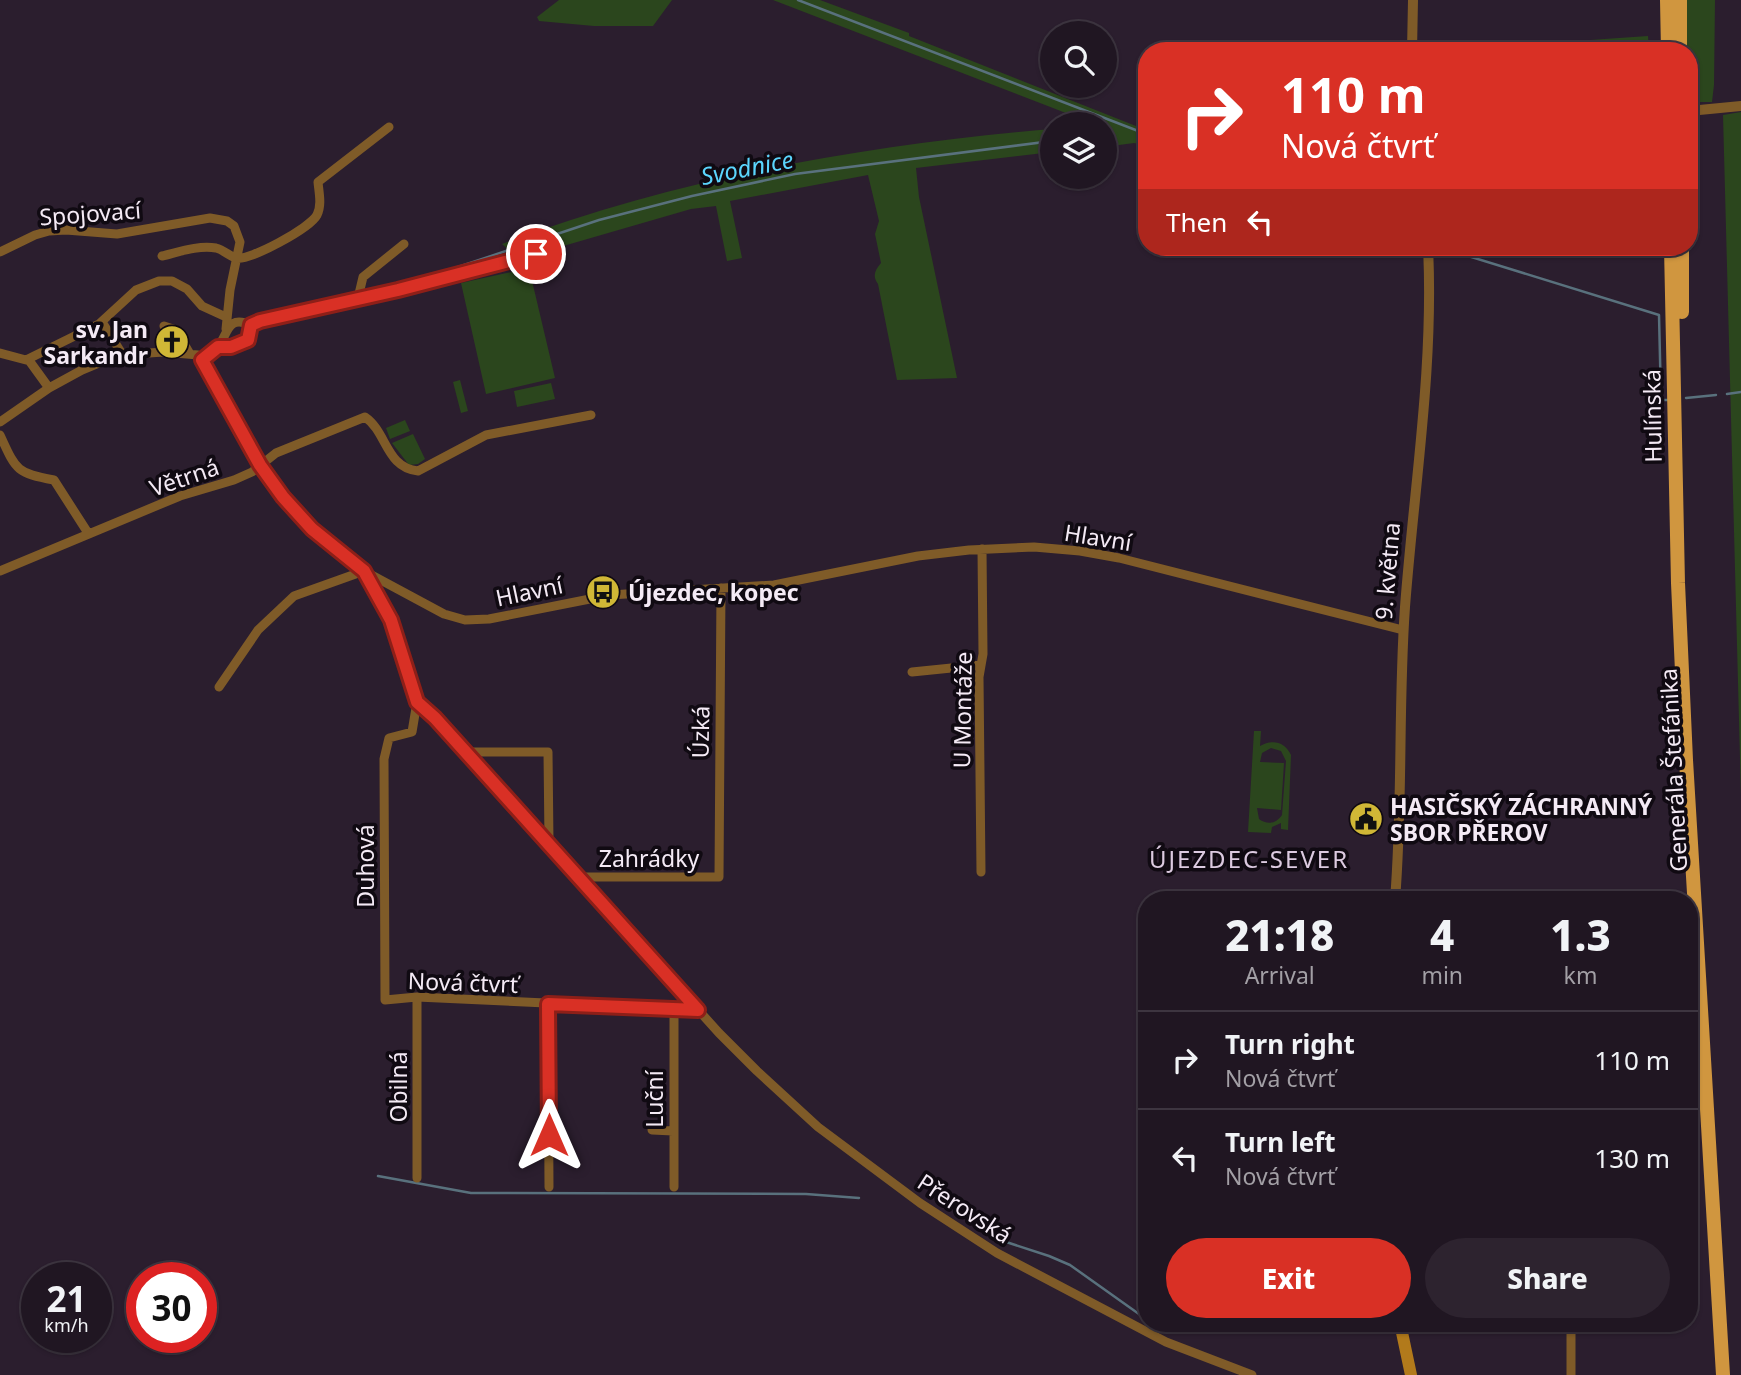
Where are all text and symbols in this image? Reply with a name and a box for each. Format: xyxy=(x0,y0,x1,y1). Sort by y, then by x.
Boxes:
map controls xyxy=(1040,21,1117,189)
button: search xyxy=(1040,21,1117,98)
text: 110 m xyxy=(1281,61,1426,127)
icon: right xyxy=(1166,70,1257,161)
button: layers xyxy=(1040,112,1117,189)
text: Nová čtvrť xyxy=(1281,124,1435,167)
water label: Svodnice xyxy=(698,142,796,192)
street label: Spojovací xyxy=(38,193,143,233)
icon: left xyxy=(1241,203,1279,241)
text: Then xyxy=(1166,204,1227,240)
pin xyxy=(506,224,566,284)
icon: arrive xyxy=(517,235,555,273)
place label: sv. Jan Sarkandr xyxy=(43,313,148,371)
church icon: sv. Jan Sarkandr xyxy=(153,323,191,361)
street label: Hulínská xyxy=(1635,369,1669,463)
street label: Větrná xyxy=(145,450,223,504)
street label: Hlavní xyxy=(1062,516,1135,558)
street label: 9. května xyxy=(1367,521,1407,621)
street label: Hlavní xyxy=(493,568,566,614)
bus stop icon: Újezdec, kopec xyxy=(584,573,622,611)
place label: Újezdec, kopec xyxy=(628,576,799,608)
street label: U Montáže xyxy=(945,651,979,769)
street label: Generála Štefánika xyxy=(1652,667,1694,873)
street label: Úzká xyxy=(684,705,716,759)
place label: HASIČSKÝ ZÁCHRANNÝ SBOR PŘEROV xyxy=(1390,790,1653,848)
public building icon: HASIČSKÝ ZÁCHRANNÝ SBOR PŘEROV xyxy=(1347,800,1385,838)
street label: Duhová xyxy=(349,824,381,908)
street label: Zahrádky xyxy=(599,842,699,874)
district label: ÚJEZDEC-SEVER xyxy=(1149,842,1349,875)
text: 21:18 xyxy=(1225,906,1334,963)
text: 4 xyxy=(1430,906,1454,963)
text: 1.3 xyxy=(1550,906,1611,963)
text: Arrival xyxy=(1245,959,1315,991)
text: min xyxy=(1421,959,1463,991)
text: km xyxy=(1564,959,1597,991)
street label: Nová čtvrť xyxy=(407,964,521,1000)
text: Turn right xyxy=(1225,1026,1355,1062)
icon: right xyxy=(1166,1041,1204,1079)
text: 110 m xyxy=(1594,1042,1670,1078)
street label: Obilná xyxy=(382,1051,414,1123)
text: Nová čtvrť xyxy=(1225,1062,1335,1094)
street label: Luční xyxy=(638,1069,670,1128)
position arrow xyxy=(512,1098,586,1172)
text: Turn left xyxy=(1225,1124,1336,1160)
icon: left xyxy=(1166,1139,1204,1177)
text: 130 m xyxy=(1594,1140,1670,1176)
text: Nová čtvrť xyxy=(1225,1160,1335,1192)
street label: Přerovská xyxy=(912,1166,1018,1250)
button: Exit xyxy=(1166,1238,1411,1318)
button: Share xyxy=(1425,1238,1670,1318)
speed limit sign: 30 xyxy=(126,1262,217,1353)
text: 21 xyxy=(46,1275,87,1322)
text: km/h xyxy=(44,1313,89,1337)

